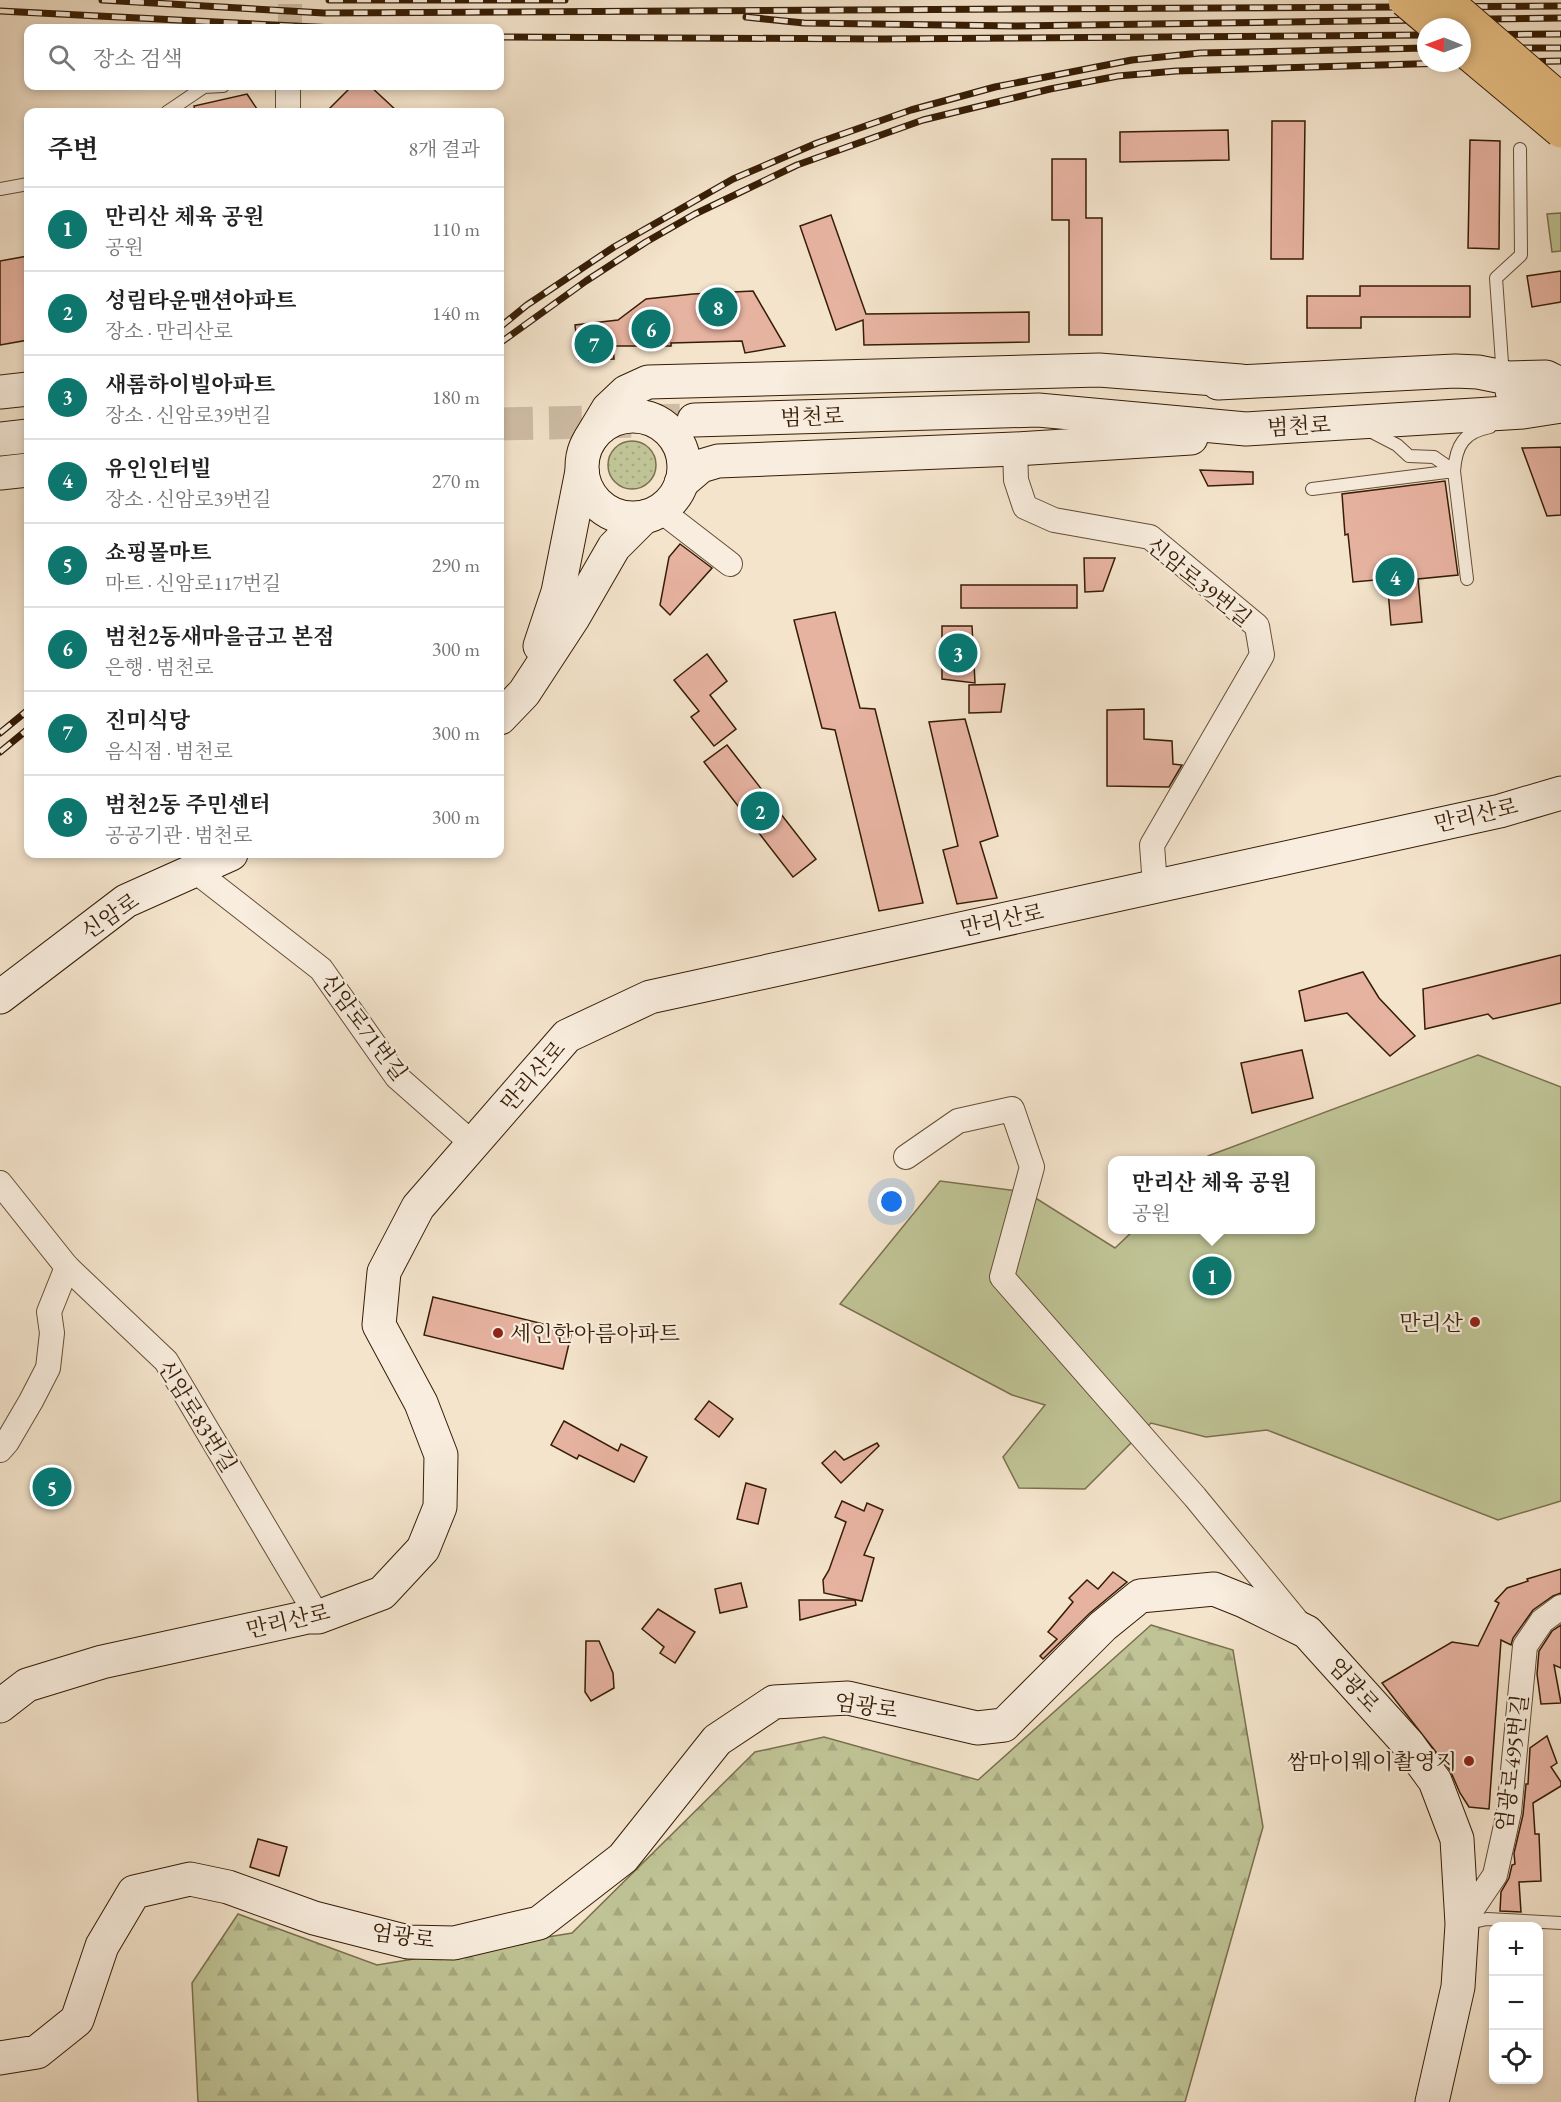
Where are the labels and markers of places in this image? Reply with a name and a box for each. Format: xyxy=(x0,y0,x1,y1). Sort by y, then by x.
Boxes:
pin: 8 xyxy=(698,284,738,330)
pin: 6 xyxy=(632,306,670,352)
pin: 7 xyxy=(574,322,614,366)
pin: 4 xyxy=(1376,554,1414,600)
pin: 3 xyxy=(938,630,978,676)
pin: 2 xyxy=(740,788,780,834)
pin: 1 xyxy=(1192,1254,1232,1298)
place label: 만리산 xyxy=(1399,1308,1464,1337)
marker: 만리산 xyxy=(1468,1315,1482,1329)
place label: 세인한아름아파트 xyxy=(510,1319,680,1348)
marker: 세인한아름아파트 xyxy=(491,1326,505,1340)
pin: 5 xyxy=(32,1464,72,1510)
place label: 쌈마이웨이촬영지 xyxy=(1287,1747,1457,1776)
marker: 쌈마이웨이촬영지 xyxy=(1462,1754,1476,1768)

